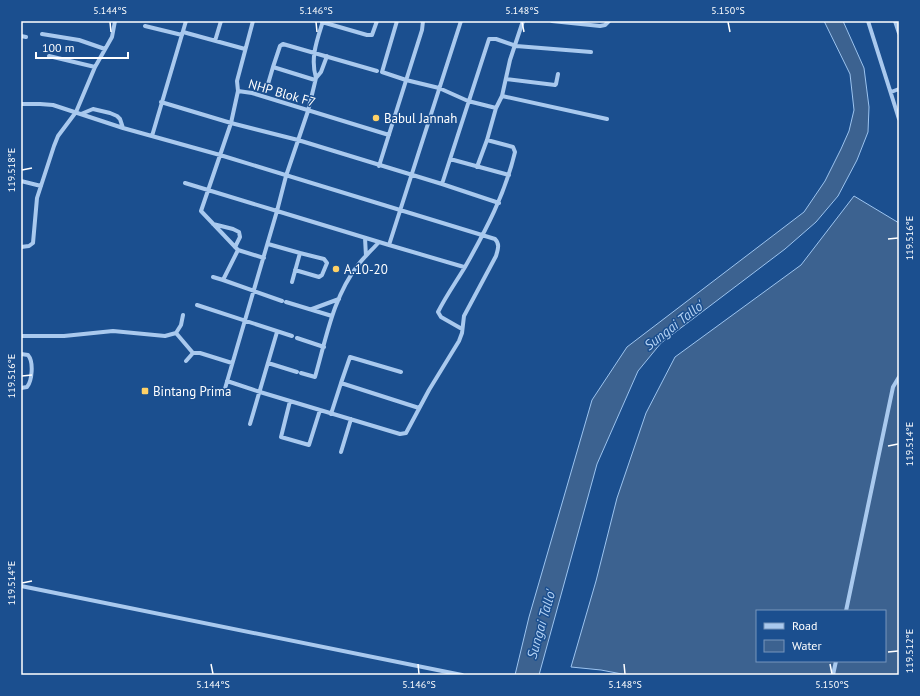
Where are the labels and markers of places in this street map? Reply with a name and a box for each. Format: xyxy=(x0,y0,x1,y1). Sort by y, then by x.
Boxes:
place label: Babul Jannah xyxy=(384,110,457,127)
marker: Babul Jannah xyxy=(371,113,381,123)
place label: A.10-20 xyxy=(344,261,388,278)
marker: A.10-20 xyxy=(331,264,341,274)
place label: Bintang Prima xyxy=(153,383,231,400)
marker: Bintang Prima xyxy=(140,386,150,396)

